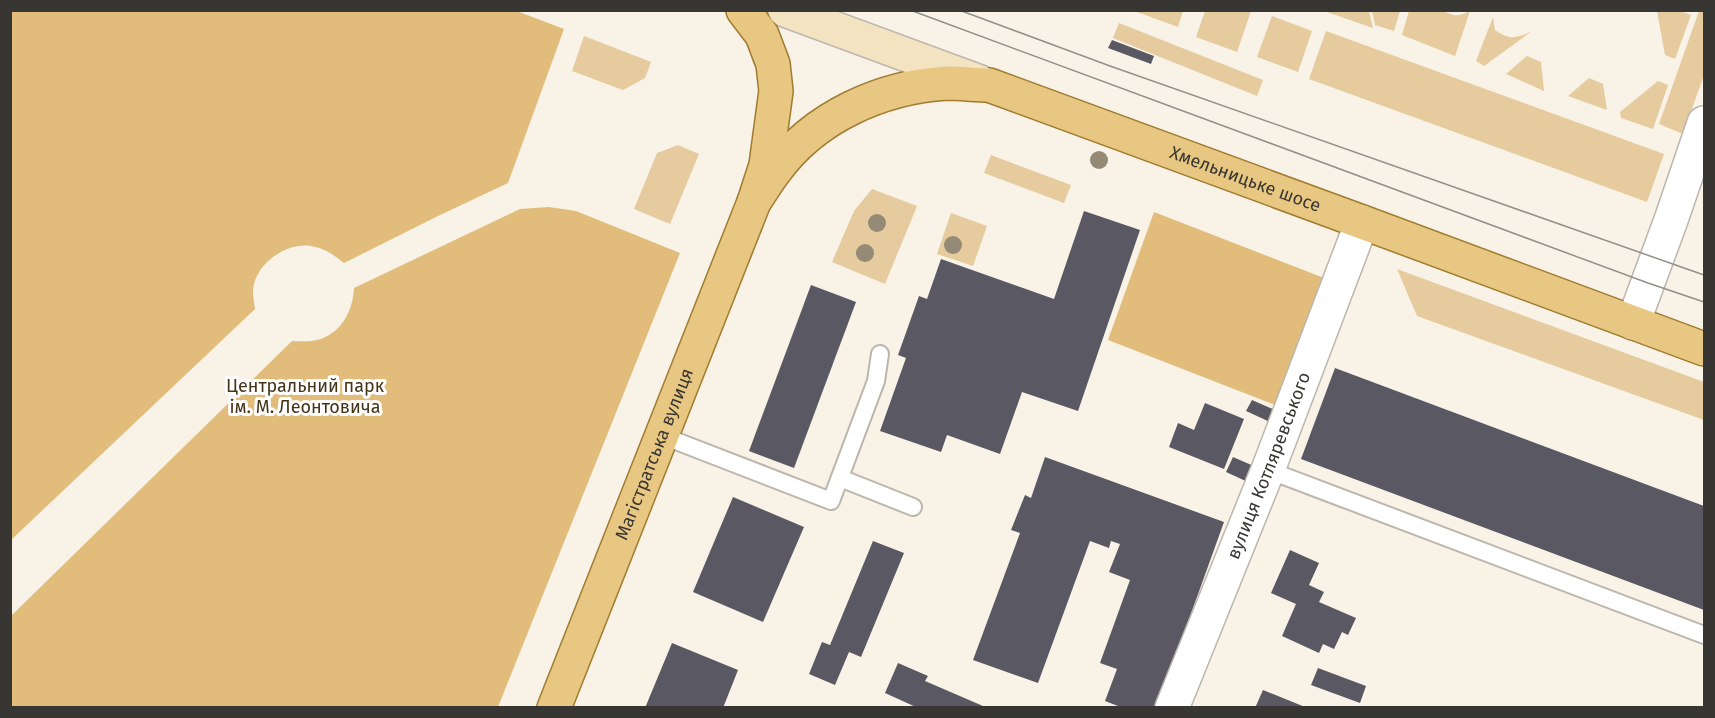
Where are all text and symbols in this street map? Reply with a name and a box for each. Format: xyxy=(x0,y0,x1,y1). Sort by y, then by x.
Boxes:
street label: Хмельницьке шосе xyxy=(1167,141,1324,217)
street label: Магістратська вулиця xyxy=(611,365,698,543)
street label: вулиця Котляревського xyxy=(1222,369,1315,562)
park label: Центральний парк ім. М. Леонтовича xyxy=(226,375,385,418)

